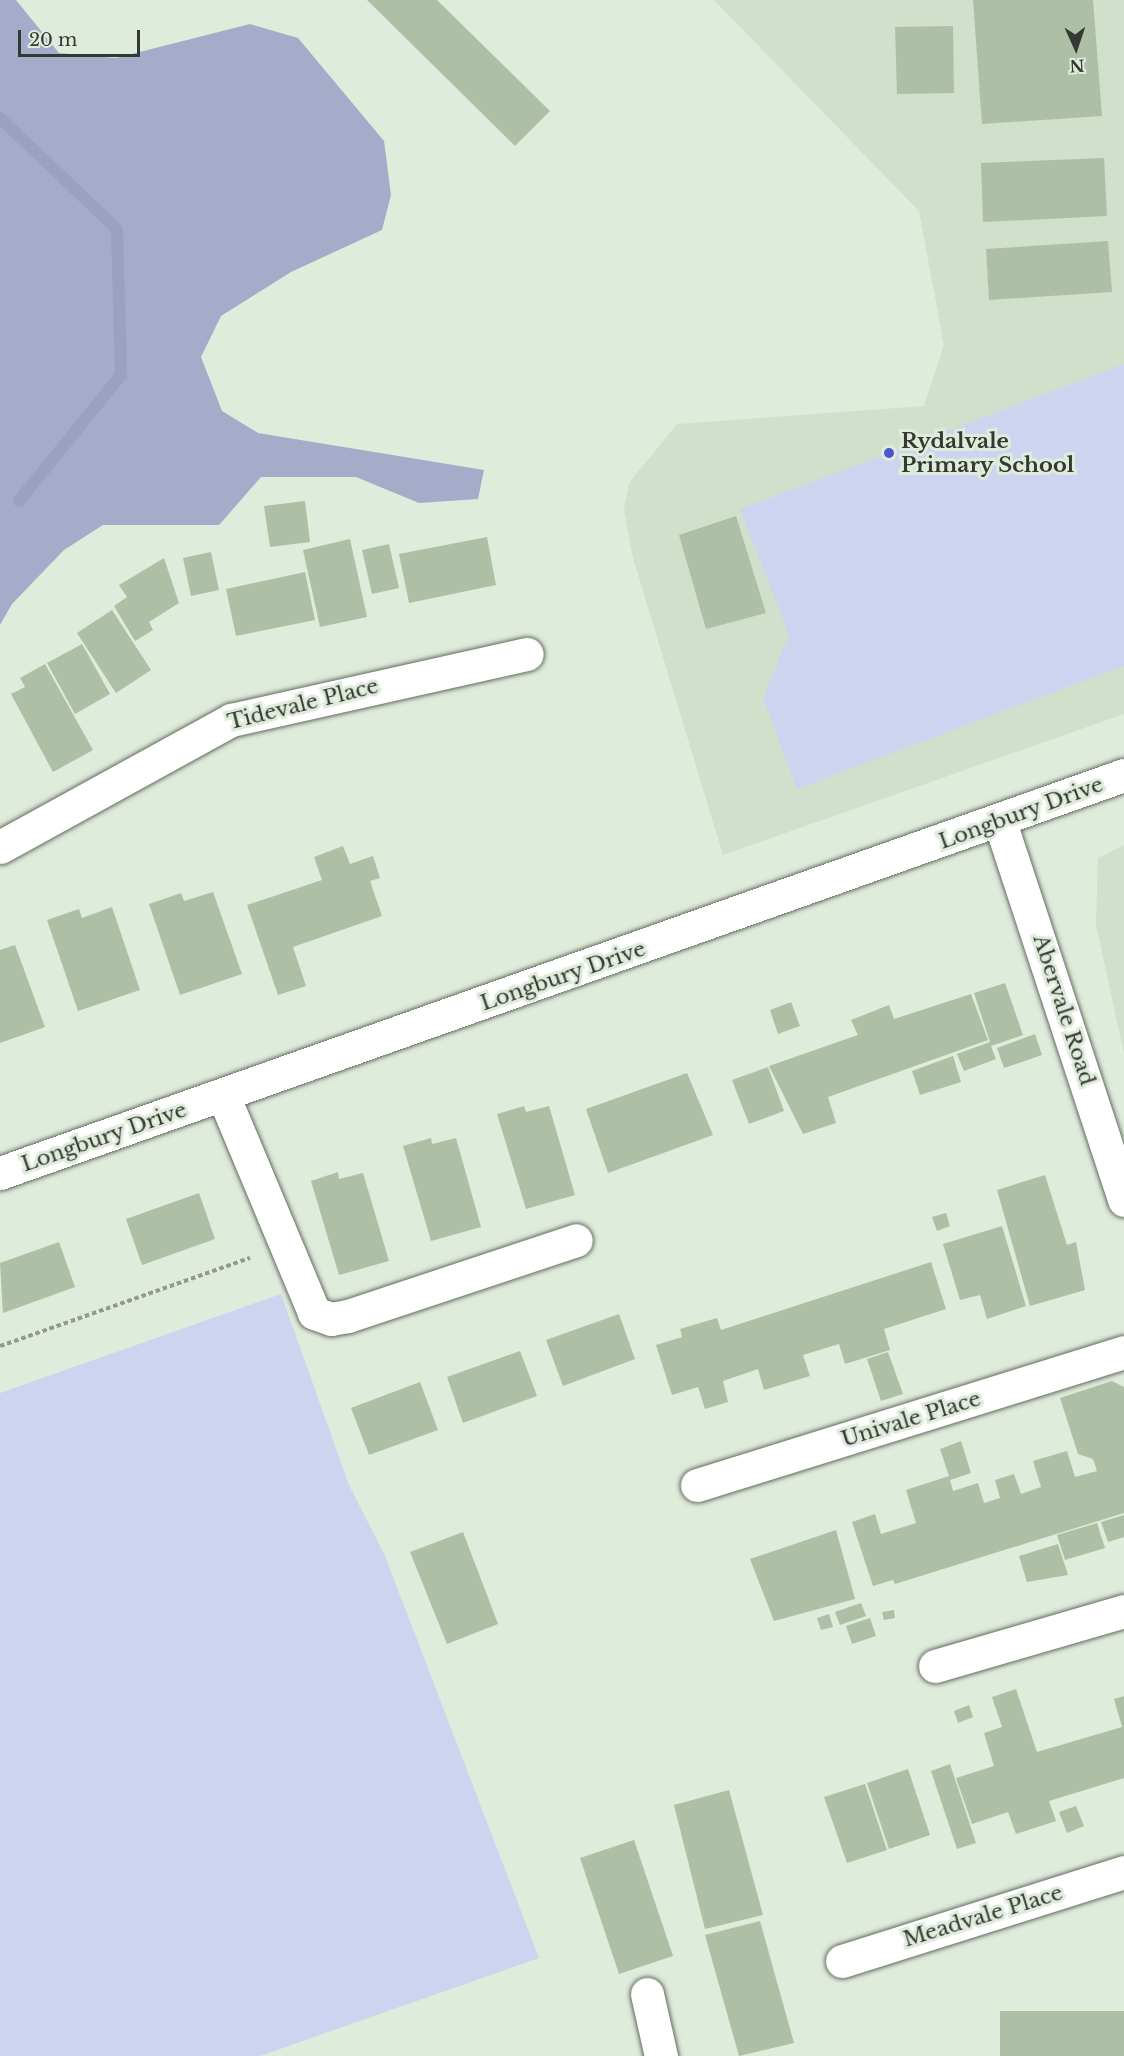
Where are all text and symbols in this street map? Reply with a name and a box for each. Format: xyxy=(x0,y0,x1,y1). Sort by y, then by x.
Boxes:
scale bar xyxy=(21,18,142,56)
north arrow xyxy=(1046,18,1106,78)
text: 20 m xyxy=(29,29,77,51)
text: N xyxy=(1069,56,1085,76)
place label: Rydalvale Primary School xyxy=(901,428,1075,478)
marker: Rydalvale Primary School xyxy=(882,446,896,460)
street label: Tidevale Place xyxy=(225,673,381,735)
street label: Longbury Drive xyxy=(935,772,1107,854)
street label: Abervale Road xyxy=(1028,931,1100,1089)
street label: Longbury Drive xyxy=(477,936,649,1016)
street label: Longbury Drive xyxy=(18,1097,190,1177)
street label: Univale Place xyxy=(838,1386,984,1452)
street label: Meadvale Place xyxy=(900,1880,1066,1952)

